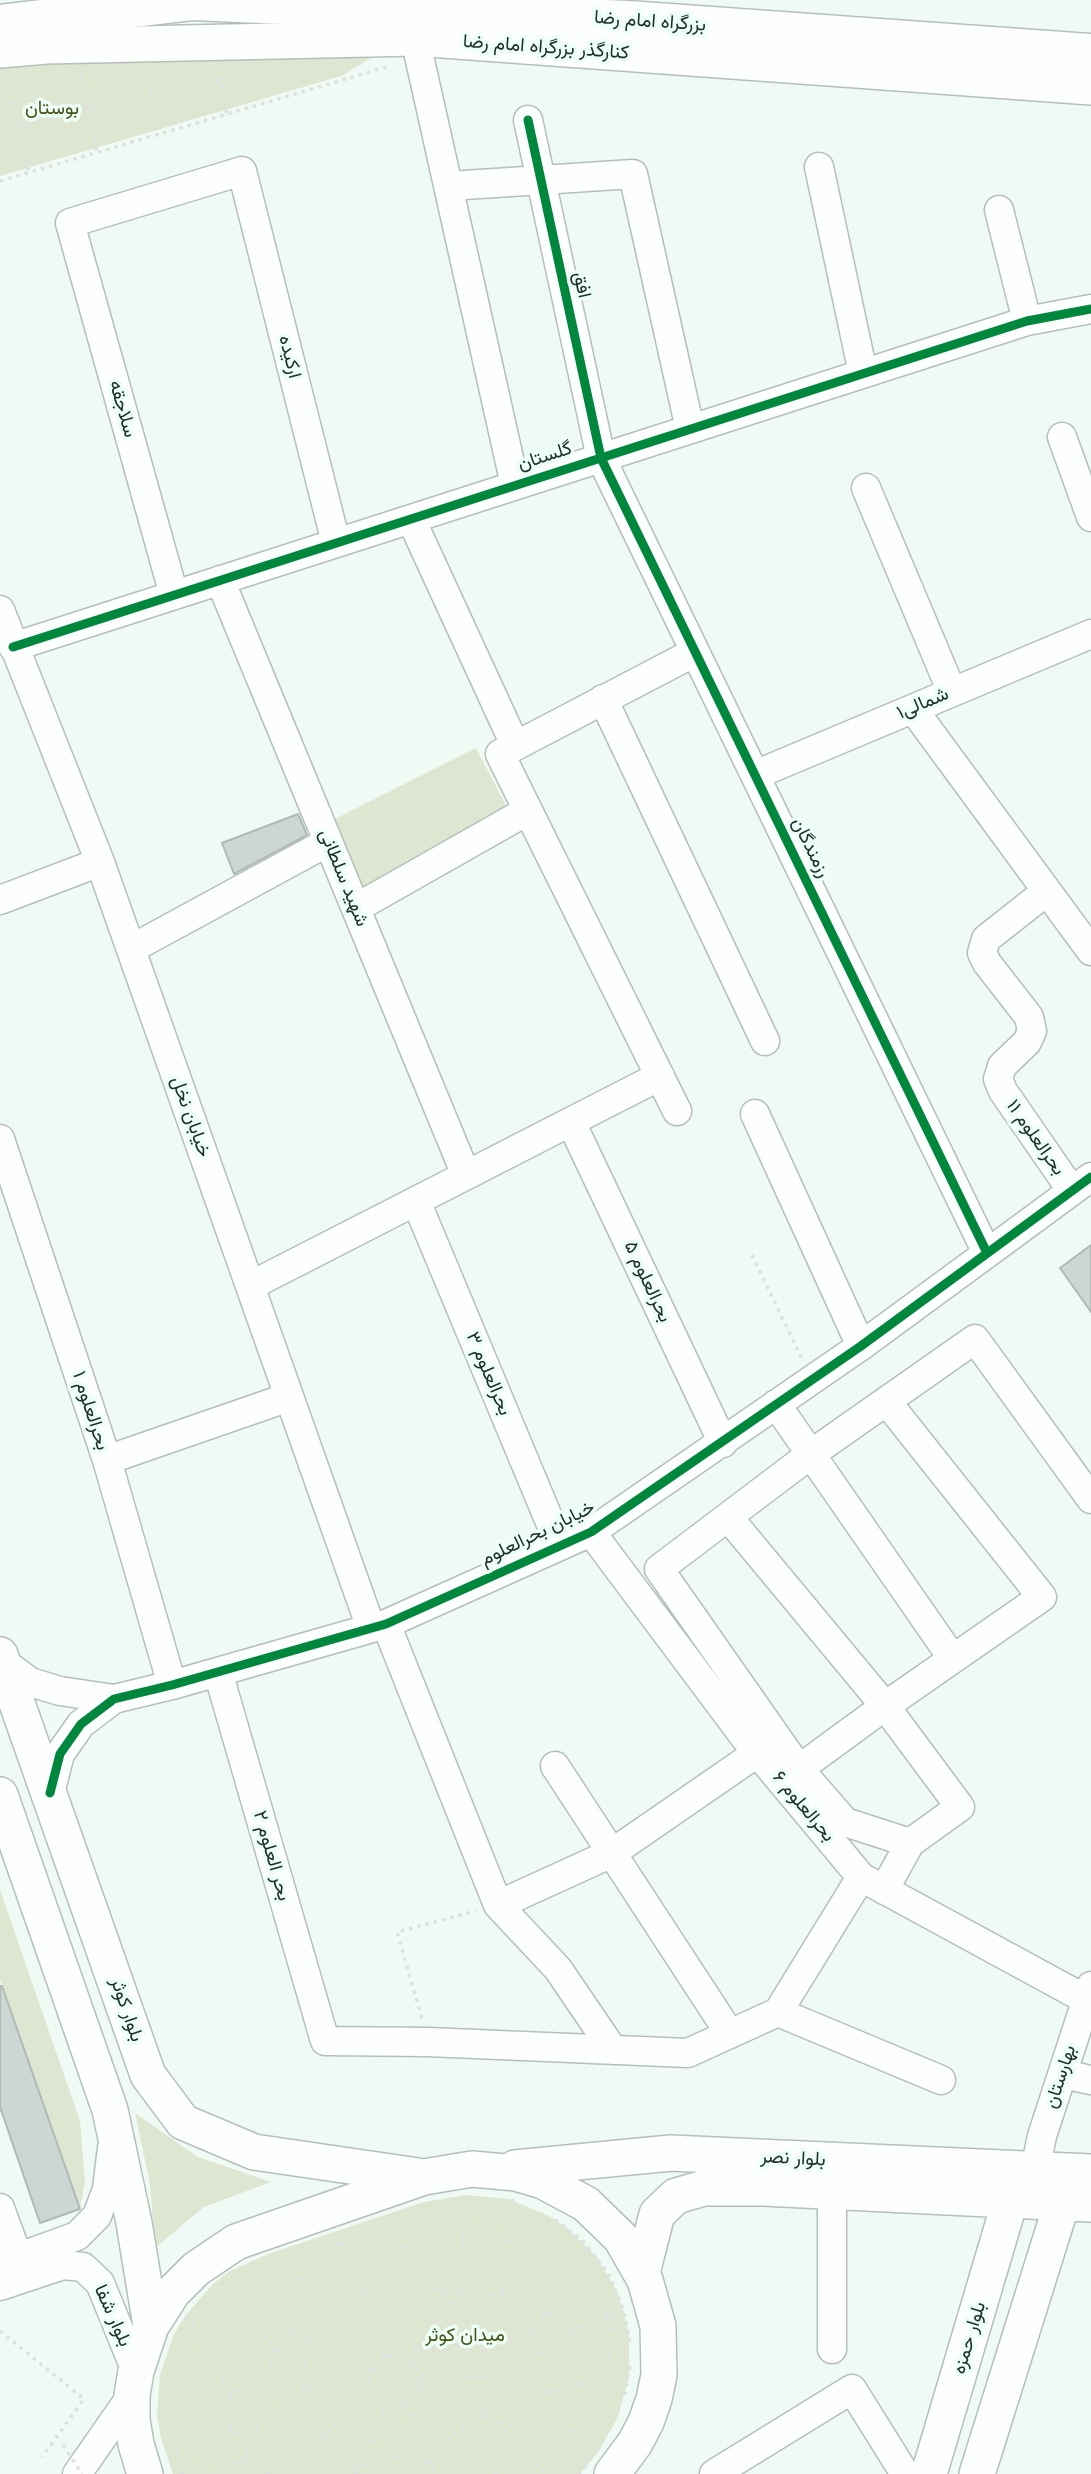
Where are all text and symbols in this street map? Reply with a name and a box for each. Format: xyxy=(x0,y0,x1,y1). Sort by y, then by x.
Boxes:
street label: بزرگراه امام رضا xyxy=(593,7,707,37)
street label: کنارگذر بزرگراه امام رضا xyxy=(462,31,630,65)
park label: بوستان xyxy=(25,98,79,120)
street label: افق xyxy=(567,270,595,300)
street label: ارکیده xyxy=(273,333,305,381)
street label: سلاجقه xyxy=(103,378,141,440)
street label: گلستان xyxy=(515,438,575,476)
street label: شمالی۱ xyxy=(894,683,952,725)
street label: رزمندگان xyxy=(786,814,834,882)
street label: شهید سلطانی xyxy=(313,826,373,930)
street label: خیابان نخل xyxy=(165,1074,215,1160)
street label: بحرالعلوم ۱۱ xyxy=(1001,1096,1069,1180)
street label: بحرالعلوم ۵ xyxy=(618,1238,676,1326)
street label: بحرالعلوم ۳ xyxy=(460,1329,516,1419)
street label: بحرالعلوم ۱ xyxy=(67,1369,113,1453)
street label: خیابان بحرالعلوم xyxy=(477,1497,599,1571)
street label: بحرالعلوم ۶ xyxy=(767,1767,839,1847)
street label: بحر العلوم ۲ xyxy=(247,1808,295,1904)
street label: بلوار کوثر xyxy=(104,1975,148,2045)
street label: بهارستان xyxy=(1040,2042,1082,2112)
street label: بلوار نصر xyxy=(760,2146,826,2172)
street label: بلوار شفا xyxy=(88,2281,136,2351)
street label: بلوار حمزه xyxy=(948,2299,992,2377)
park label: میدان کوثر xyxy=(425,2325,505,2347)

